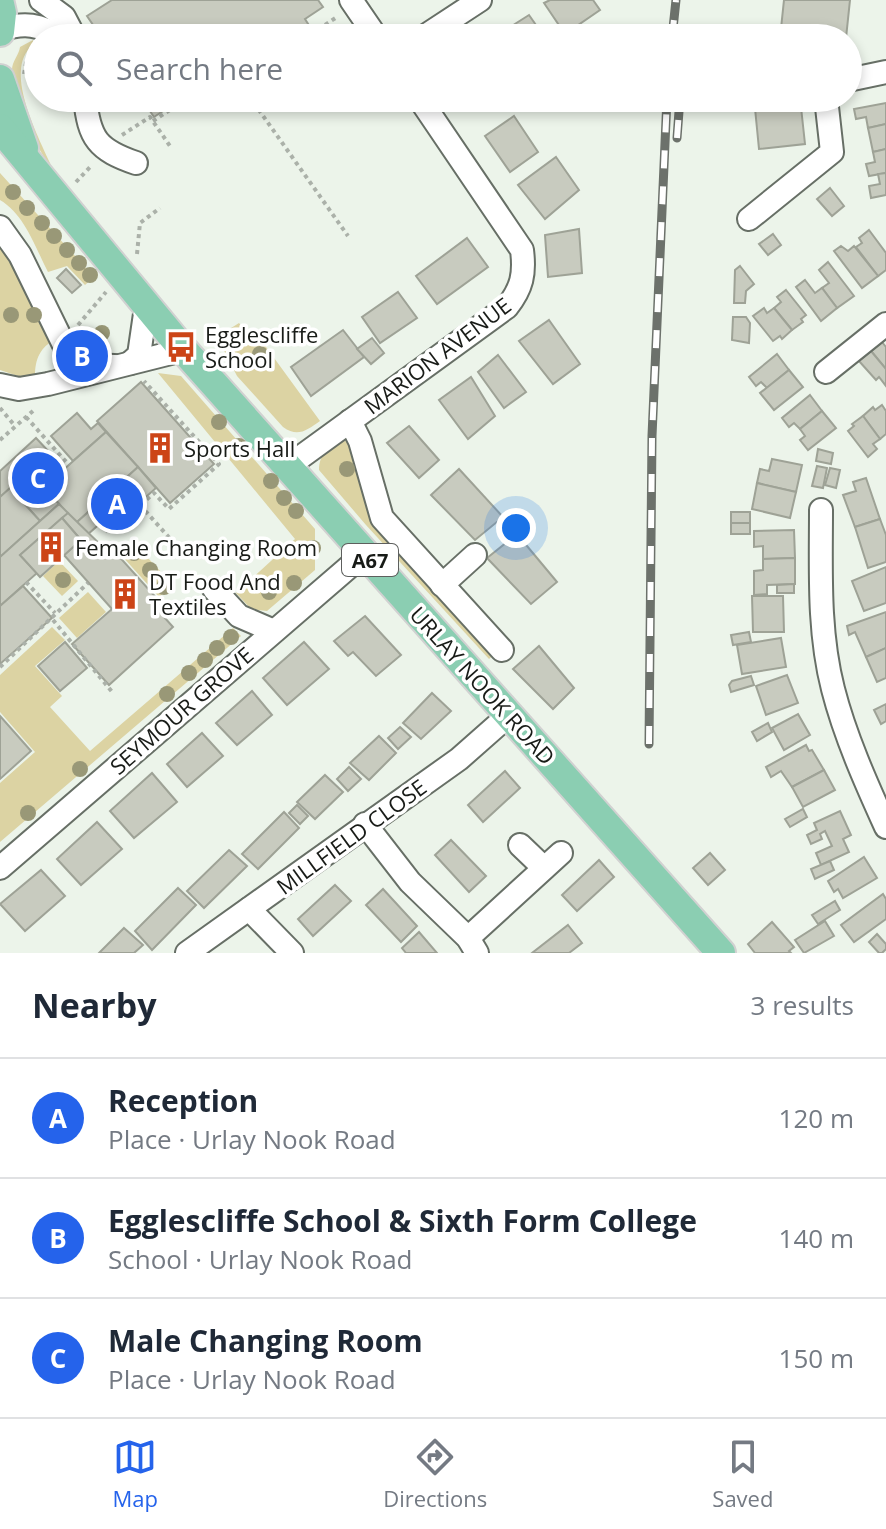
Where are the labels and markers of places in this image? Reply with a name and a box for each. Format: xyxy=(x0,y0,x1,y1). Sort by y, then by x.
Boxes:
place label: Egglescliffe School xyxy=(205,319,318,374)
pin: B xyxy=(56,326,108,386)
bus stop icon: Egglescliffe School xyxy=(164,330,198,364)
building icon: Sports Hall xyxy=(143,431,177,465)
place label: Sports Hall xyxy=(184,433,295,463)
pin: C xyxy=(12,448,64,508)
pin: A xyxy=(91,474,143,534)
building icon: Female Changing Room xyxy=(34,530,68,564)
place label: Female Changing Room xyxy=(75,532,317,562)
place label: DT Food And Textiles xyxy=(149,566,281,621)
building icon: DT Food And Textiles xyxy=(108,577,142,611)

